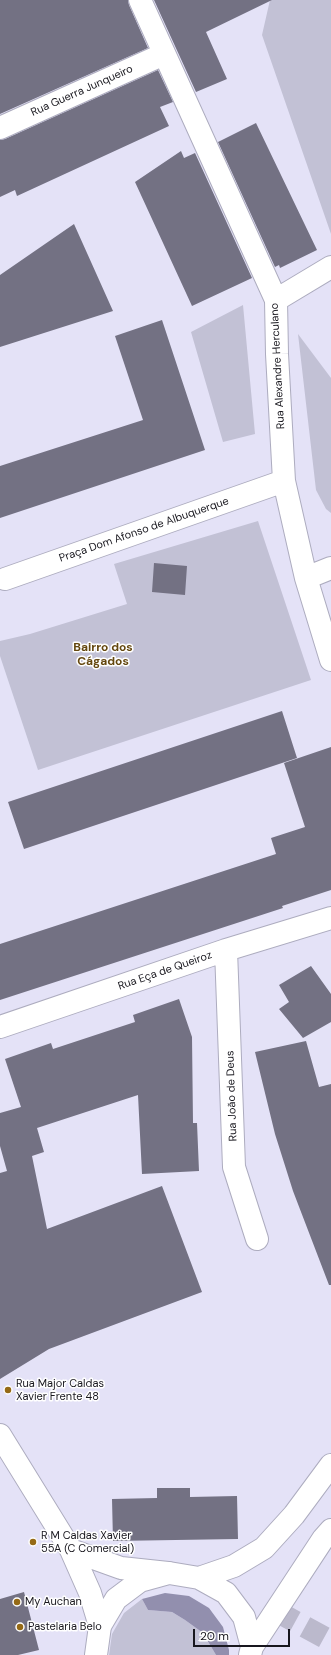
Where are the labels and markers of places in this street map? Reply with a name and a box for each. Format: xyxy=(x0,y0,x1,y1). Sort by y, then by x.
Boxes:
place label: Rua Major Caldas Xavier Frente 48 xyxy=(16,1377,104,1403)
marker: Rua Major Caldas Xavier Frente 48 xyxy=(3,1385,13,1395)
place label: R M Caldas Xavier 55A (C Comercial) xyxy=(41,1529,134,1555)
marker: R M Caldas Xavier 55A (C Comercial) xyxy=(28,1537,38,1547)
place label: My Auchan xyxy=(25,1595,82,1609)
marker: My Auchan xyxy=(12,1597,22,1607)
place label: Pastelaria Belo xyxy=(28,1620,102,1634)
marker: Pastelaria Belo xyxy=(15,1622,25,1632)

